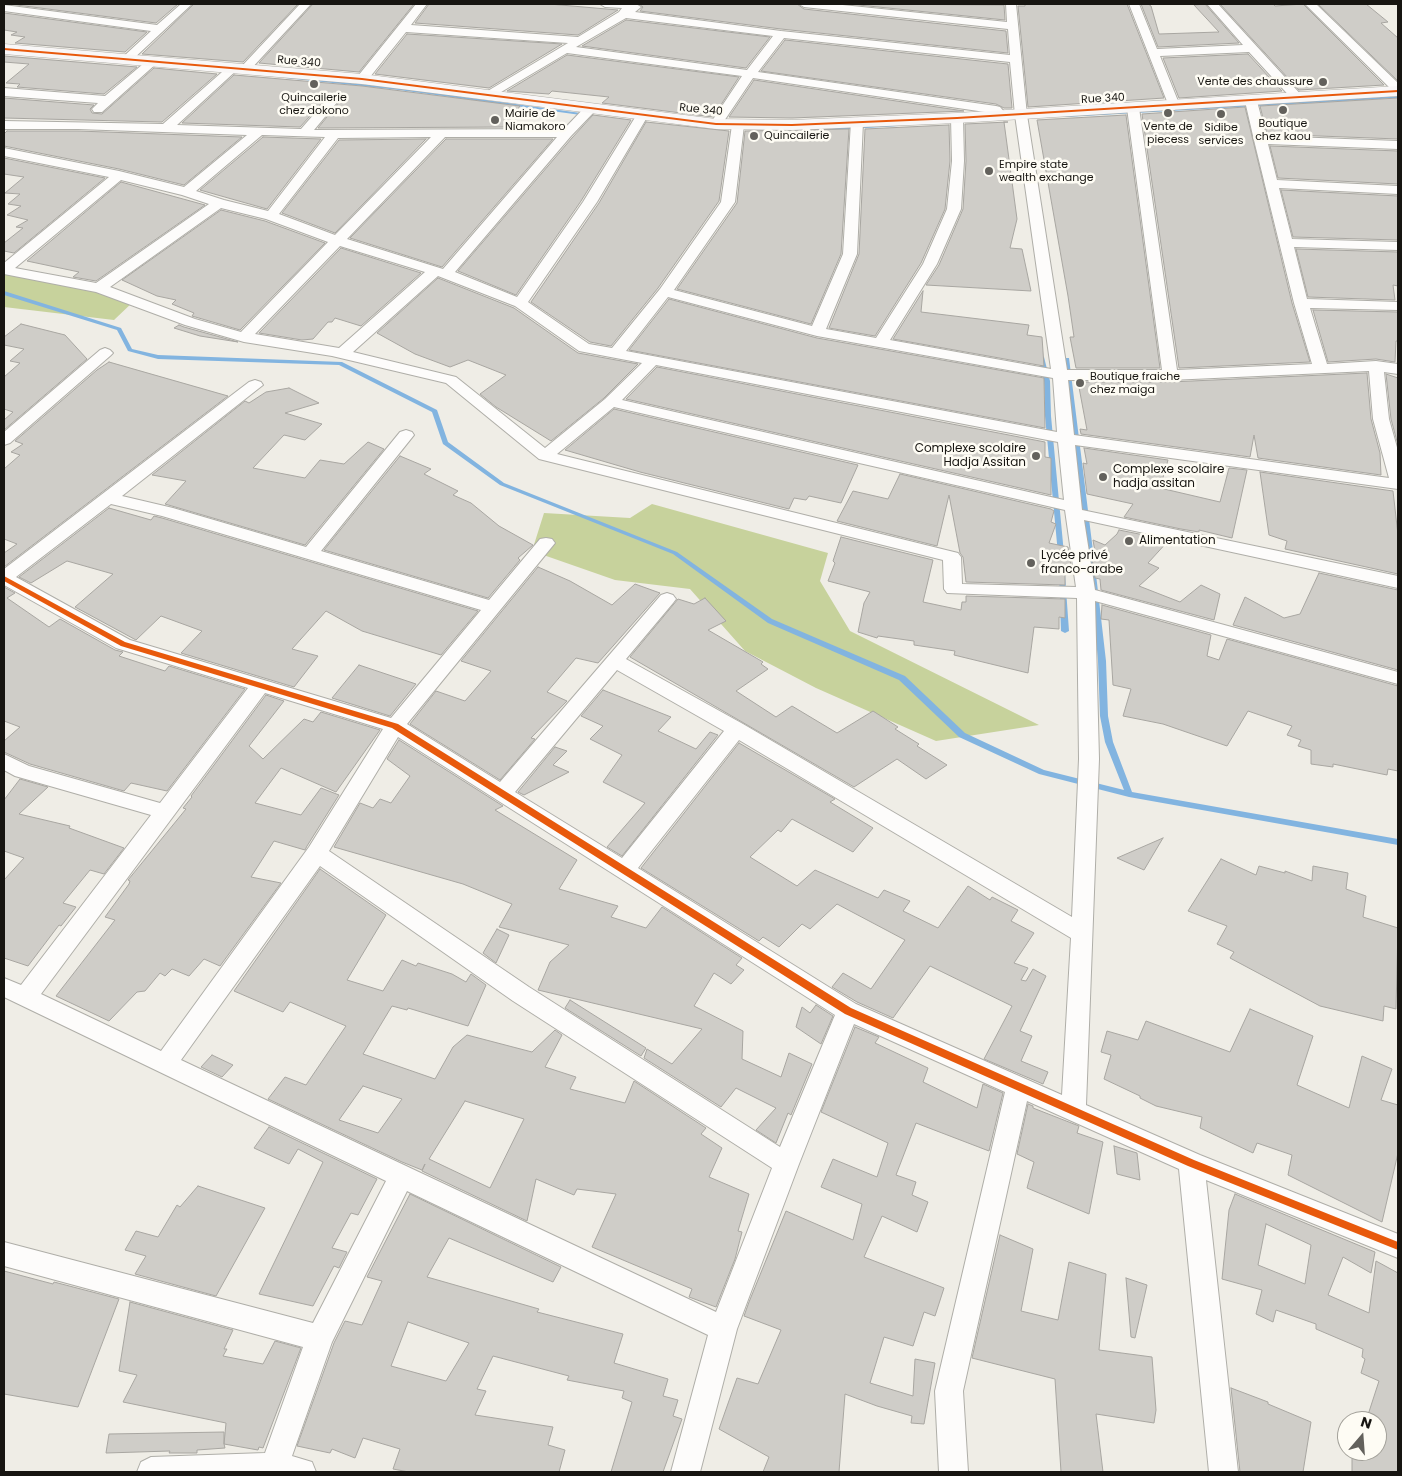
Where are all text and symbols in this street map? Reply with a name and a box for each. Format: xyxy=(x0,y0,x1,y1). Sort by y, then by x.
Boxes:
street label: Rue 340 xyxy=(277,54,321,70)
place label: Vente des chaussure xyxy=(1197,75,1313,89)
marker: Vente des chaussure xyxy=(1317,76,1329,88)
marker: Quincailerie chez dokono xyxy=(308,78,320,90)
place label: Quincailerie chez dokono xyxy=(279,91,349,117)
street label: Rue 340 xyxy=(1081,91,1125,107)
street label: Rue 340 xyxy=(679,101,723,119)
marker: Boutique chez kaou xyxy=(1277,104,1289,116)
place label: Mairie de Niamakoro xyxy=(505,107,565,133)
marker: Vente de piecess xyxy=(1162,107,1174,119)
marker: Sidibe services xyxy=(1215,108,1227,120)
marker: Mairie de Niamakoro xyxy=(489,114,501,126)
place label: Boutique chez kaou xyxy=(1255,117,1311,143)
place label: Vente de piecess xyxy=(1143,120,1193,146)
place label: Sidibe services xyxy=(1199,121,1243,147)
place label: Quincailerie xyxy=(764,129,829,143)
marker: Quincailerie xyxy=(748,130,760,142)
place label: Empire state wealth exchange xyxy=(999,158,1094,184)
marker: Empire state wealth exchange xyxy=(983,165,995,177)
place label: Boutique fraiche chez maiga xyxy=(1090,370,1180,396)
marker: Boutique fraiche chez maiga xyxy=(1074,377,1086,389)
place label: Complexe scolaire Hadja Assitan xyxy=(915,442,1026,470)
marker: Complexe scolaire Hadja Assitan xyxy=(1030,450,1042,462)
place label: Complexe scolaire hadja assitan xyxy=(1113,463,1224,491)
marker: Complexe scolaire hadja assitan xyxy=(1097,471,1109,483)
place label: Alimentation xyxy=(1139,534,1216,548)
marker: Alimentation xyxy=(1123,535,1135,547)
place label: Lycée privé franco-arabe xyxy=(1041,549,1123,577)
marker: Lycée privé franco-arabe xyxy=(1025,557,1037,569)
north arrow xyxy=(1337,1411,1387,1461)
text: N xyxy=(1358,1412,1374,1434)

